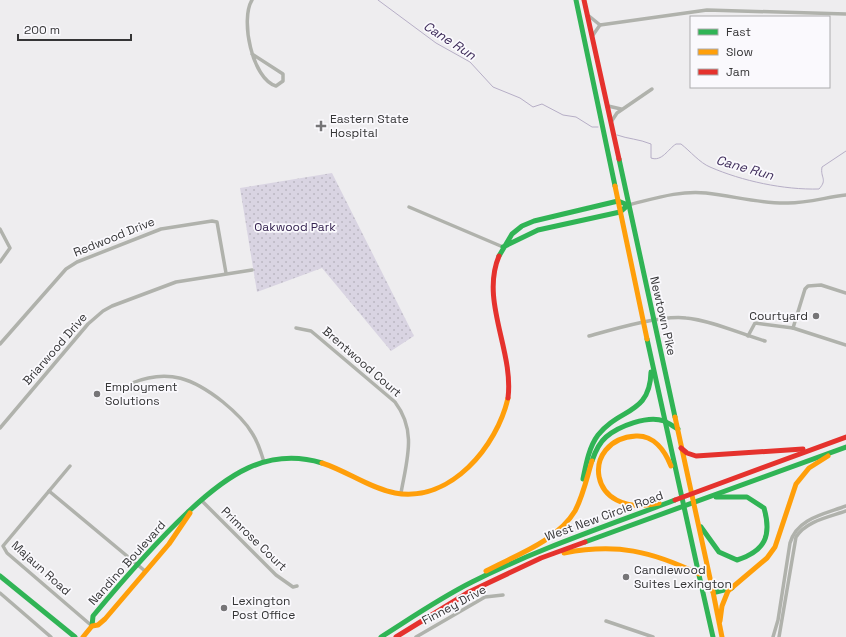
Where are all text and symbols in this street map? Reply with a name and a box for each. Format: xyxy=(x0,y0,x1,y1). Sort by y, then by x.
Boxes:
scale bar xyxy=(18,16,131,42)
legend xyxy=(690,16,830,88)
water label: Cane Run xyxy=(420,17,480,64)
text: 200 m xyxy=(24,22,60,38)
text: Fast xyxy=(726,24,751,40)
text: Slow xyxy=(726,44,753,60)
text: Jam xyxy=(726,64,750,80)
place label: Eastern State Hospital xyxy=(330,111,409,141)
marker: Eastern State Hospital xyxy=(315,120,327,132)
water label: Cane Run xyxy=(714,151,777,184)
street label: Redwood Drive xyxy=(71,213,157,261)
park label: Oakwood Park xyxy=(254,219,336,235)
street label: Newtown Pike xyxy=(646,275,680,357)
place label: Courtyard xyxy=(749,308,808,324)
street label: Briarwood Drive xyxy=(19,310,91,388)
marker: Courtyard xyxy=(811,311,821,321)
street label: Brentwood Court xyxy=(319,323,405,401)
place label: Employment Solutions xyxy=(105,379,178,409)
marker: Employment Solutions xyxy=(92,389,102,399)
street label: West New Circle Road xyxy=(543,487,665,545)
street label: Primrose Court xyxy=(218,503,290,575)
street label: Nandino Boulevard xyxy=(85,517,169,609)
street label: Majaun Road xyxy=(8,537,74,599)
place label: Candlewood Suites Lexington xyxy=(634,562,732,592)
marker: Candlewood Suites Lexington xyxy=(621,572,631,582)
street label: Finney Drive xyxy=(419,581,489,629)
place label: Lexington Post Office xyxy=(232,593,295,623)
marker: Lexington Post Office xyxy=(219,603,229,613)

